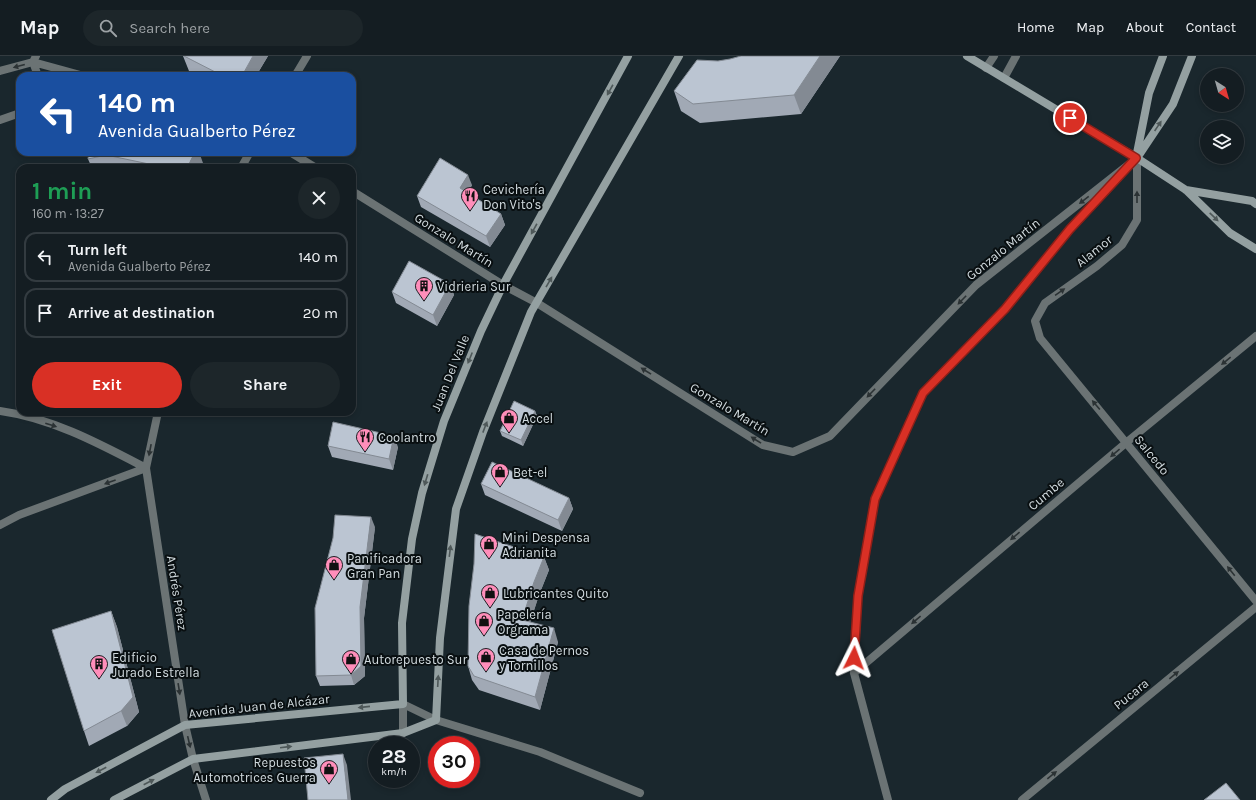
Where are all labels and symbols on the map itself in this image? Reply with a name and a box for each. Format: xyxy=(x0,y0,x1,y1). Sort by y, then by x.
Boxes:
one-way arrow xyxy=(13,63,25,69)
north arrow xyxy=(1200,68,1244,112)
one-way arrow xyxy=(606,84,613,96)
pin xyxy=(1053,101,1087,135)
one-way arrow xyxy=(1154,121,1162,131)
place label: Cevichería Don Vito's xyxy=(483,182,545,212)
restaurant icon: Cevichería Don Vito's xyxy=(460,186,480,211)
one-way arrow xyxy=(1134,190,1140,203)
one-way arrow xyxy=(1078,195,1089,204)
street label: Gonzalo Martín xyxy=(412,210,496,270)
one-way arrow xyxy=(1209,212,1219,222)
street label: Gonzalo Martín xyxy=(963,215,1043,283)
one-way arrow xyxy=(530,223,537,235)
street label: Alamor xyxy=(1073,232,1115,270)
building icon: Vidrieria Sur xyxy=(414,276,434,301)
one-way arrow xyxy=(545,276,552,288)
place label: Vidrieria Sur xyxy=(437,279,511,294)
one-way arrow xyxy=(1055,288,1066,296)
one-way arrow xyxy=(957,295,967,305)
street label: Juan Del Valle xyxy=(428,332,472,413)
one-way arrow xyxy=(466,352,472,364)
one-way arrow xyxy=(1220,357,1231,365)
one-way arrow xyxy=(640,368,652,375)
street label: Gonzalo Martín xyxy=(688,379,772,439)
one-way arrow xyxy=(867,388,876,398)
one-way arrow xyxy=(1091,400,1100,411)
shop icon: Accel xyxy=(499,408,519,433)
place label: Accel xyxy=(522,411,553,426)
one-way arrow xyxy=(482,420,488,432)
one-way arrow xyxy=(45,422,57,428)
restaurant icon: Coolantro xyxy=(355,427,375,452)
place label: Coolantro xyxy=(378,430,436,445)
street label: Salcedo xyxy=(1131,432,1173,478)
one-way arrow xyxy=(750,437,762,444)
one-way arrow xyxy=(146,444,152,456)
one-way arrow xyxy=(1109,448,1120,457)
shop icon: Bet-el xyxy=(490,462,510,487)
place label: Bet-el xyxy=(513,465,547,480)
one-way arrow xyxy=(423,474,429,486)
street label: Cumbe xyxy=(1025,474,1067,513)
one-way arrow xyxy=(103,479,115,485)
place label: Mini Despensa Adrianita xyxy=(502,530,590,560)
one-way arrow xyxy=(1010,532,1021,541)
shop icon: Mini Despensa Adrianita xyxy=(479,534,499,559)
one-way arrow xyxy=(447,545,453,557)
place label: Panificadora Gran Pan xyxy=(347,551,422,581)
street label: Andrés Pérez xyxy=(164,554,190,632)
shop icon: Panificadora Gran Pan xyxy=(324,555,344,580)
one-way arrow xyxy=(1227,566,1236,576)
shop icon: Lubricantes Quito xyxy=(480,583,500,608)
place label: Lubricantes Quito xyxy=(503,586,609,601)
place label: Papelería Orgrama xyxy=(497,607,552,637)
shop icon: Papelería Orgrama xyxy=(474,611,494,636)
one-way arrow xyxy=(911,616,921,625)
position arrow xyxy=(833,637,875,679)
place label: Casa de Pernos y Tornillos xyxy=(498,643,589,673)
shop icon: Casa de Pernos y Tornillos xyxy=(476,647,496,672)
shop icon: Autorepuesto Sur xyxy=(341,649,361,674)
place label: Edificio Jurado Estrella xyxy=(112,650,200,680)
place label: Autorepuesto Sur xyxy=(364,652,467,667)
building icon: Edificio Jurado Estrella xyxy=(89,654,109,679)
one-way arrow xyxy=(1168,670,1179,679)
one-way arrow xyxy=(435,674,441,687)
street label: Pucara xyxy=(1110,675,1152,713)
one-way arrow xyxy=(177,683,183,695)
street label: Avenida Juan de Alcázar xyxy=(188,691,331,721)
one-way arrow xyxy=(358,704,370,711)
one-way arrow xyxy=(186,736,192,748)
speed limit sign: 30 xyxy=(428,736,480,788)
one-way arrow xyxy=(280,744,293,750)
place label: Repuestos Automotrices Guerra xyxy=(193,755,316,785)
shop icon: Repuestos Automotrices Guerra xyxy=(319,759,339,784)
one-way arrow xyxy=(95,767,107,773)
one-way arrow xyxy=(1046,771,1057,780)
one-way arrow xyxy=(143,779,155,785)

